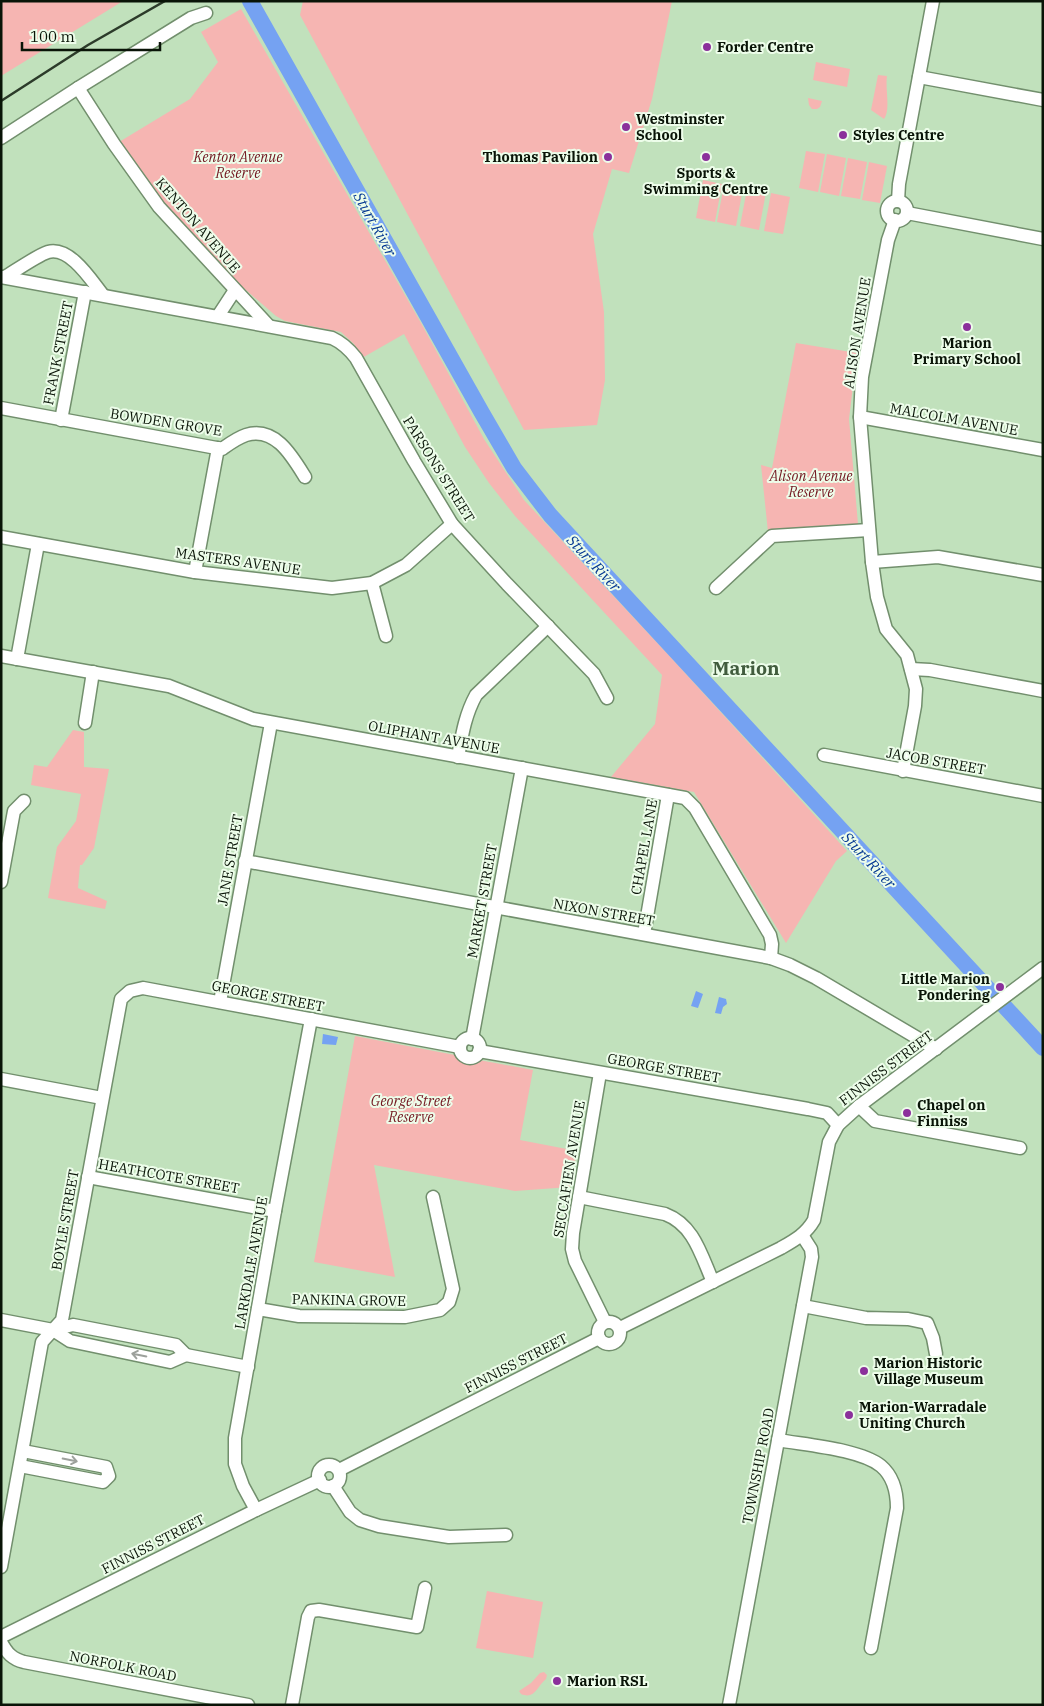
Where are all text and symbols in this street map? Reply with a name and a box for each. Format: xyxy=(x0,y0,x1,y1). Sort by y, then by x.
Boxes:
scale bar xyxy=(22,20,160,52)
text: 100 m xyxy=(30,27,75,46)
place label: Forder Centre xyxy=(717,38,814,56)
marker: Forder Centre xyxy=(701,41,713,53)
place label: Westminster School xyxy=(636,110,725,144)
marker: Westminster School xyxy=(620,121,632,133)
place label: Styles Centre xyxy=(853,126,944,144)
marker: Styles Centre xyxy=(837,129,849,141)
park label: Kenton Avenue Reserve xyxy=(193,148,283,182)
place label: Thomas Pavilion xyxy=(482,148,598,166)
marker: Thomas Pavilion xyxy=(602,151,614,163)
marker: Sports & Swimming Centre xyxy=(700,151,712,163)
place label: Sports & Swimming Centre xyxy=(644,164,768,198)
street label: KENTON AVENUE xyxy=(152,174,244,276)
water label: Sturt River xyxy=(349,188,401,260)
street label: ALISON AVENUE xyxy=(839,276,875,390)
street label: FRANK STREET xyxy=(39,299,77,407)
marker: Marion Primary School xyxy=(961,321,973,333)
place label: Marion Primary School xyxy=(913,334,1021,368)
street label: MALCOLM AVENUE xyxy=(888,399,1020,439)
street label: BOWDEN GROVE xyxy=(109,404,223,440)
street label: PARSONS STREET xyxy=(399,413,479,525)
park label: Alison Avenue Reserve xyxy=(768,467,853,501)
water label: Sturt River xyxy=(562,530,625,596)
street label: MASTERS AVENUE xyxy=(174,543,302,579)
district label: Marion xyxy=(712,656,780,680)
street label: OLIPHANT AVENUE xyxy=(367,717,501,757)
street label: JACOB STREET xyxy=(885,743,987,779)
street label: CHAPEL LANE xyxy=(627,798,661,896)
street label: JANE STREET xyxy=(213,813,247,907)
water label: Sturt River xyxy=(837,827,900,893)
street label: MARKET STREET xyxy=(463,842,501,960)
street label: NIXON STREET xyxy=(552,894,656,930)
place label: Little Marion Pondering xyxy=(901,970,991,1004)
street label: GEORGE STREET xyxy=(210,976,326,1016)
marker: Little Marion Pondering xyxy=(994,981,1006,993)
street label: FINNISS STREET xyxy=(835,1027,937,1109)
street label: GEORGE STREET xyxy=(606,1049,722,1087)
park label: George Street Reserve xyxy=(371,1092,452,1126)
place label: Chapel on Finniss xyxy=(917,1096,986,1130)
street label: SECCAFIEN AVENUE xyxy=(549,1099,589,1239)
marker: Chapel on Finniss xyxy=(901,1107,913,1119)
street label: HEATHCOTE STREET xyxy=(97,1155,241,1197)
street label: BOYLE STREET xyxy=(47,1168,83,1272)
street label: LARKDALE AVENUE xyxy=(230,1195,272,1331)
street label: PANKINA GROVE xyxy=(292,1290,406,1310)
street label: FINNISS STREET xyxy=(461,1329,571,1397)
one-way arrow xyxy=(131,1350,147,1360)
place label: Marion Historic Village Museum xyxy=(874,1354,984,1388)
marker: Marion Historic Village Museum xyxy=(858,1365,870,1377)
place label: Marion-Warradale Uniting Church xyxy=(859,1398,987,1432)
street label: TOWNSHIP ROAD xyxy=(738,1406,778,1526)
marker: Marion-Warradale Uniting Church xyxy=(843,1409,855,1421)
one-way arrow xyxy=(62,1456,78,1465)
street label: FINNISS STREET xyxy=(98,1510,208,1578)
street label: NORFOLK ROAD xyxy=(68,1647,178,1685)
place label: Marion RSL xyxy=(567,1672,648,1690)
marker: Marion RSL xyxy=(551,1675,563,1687)

